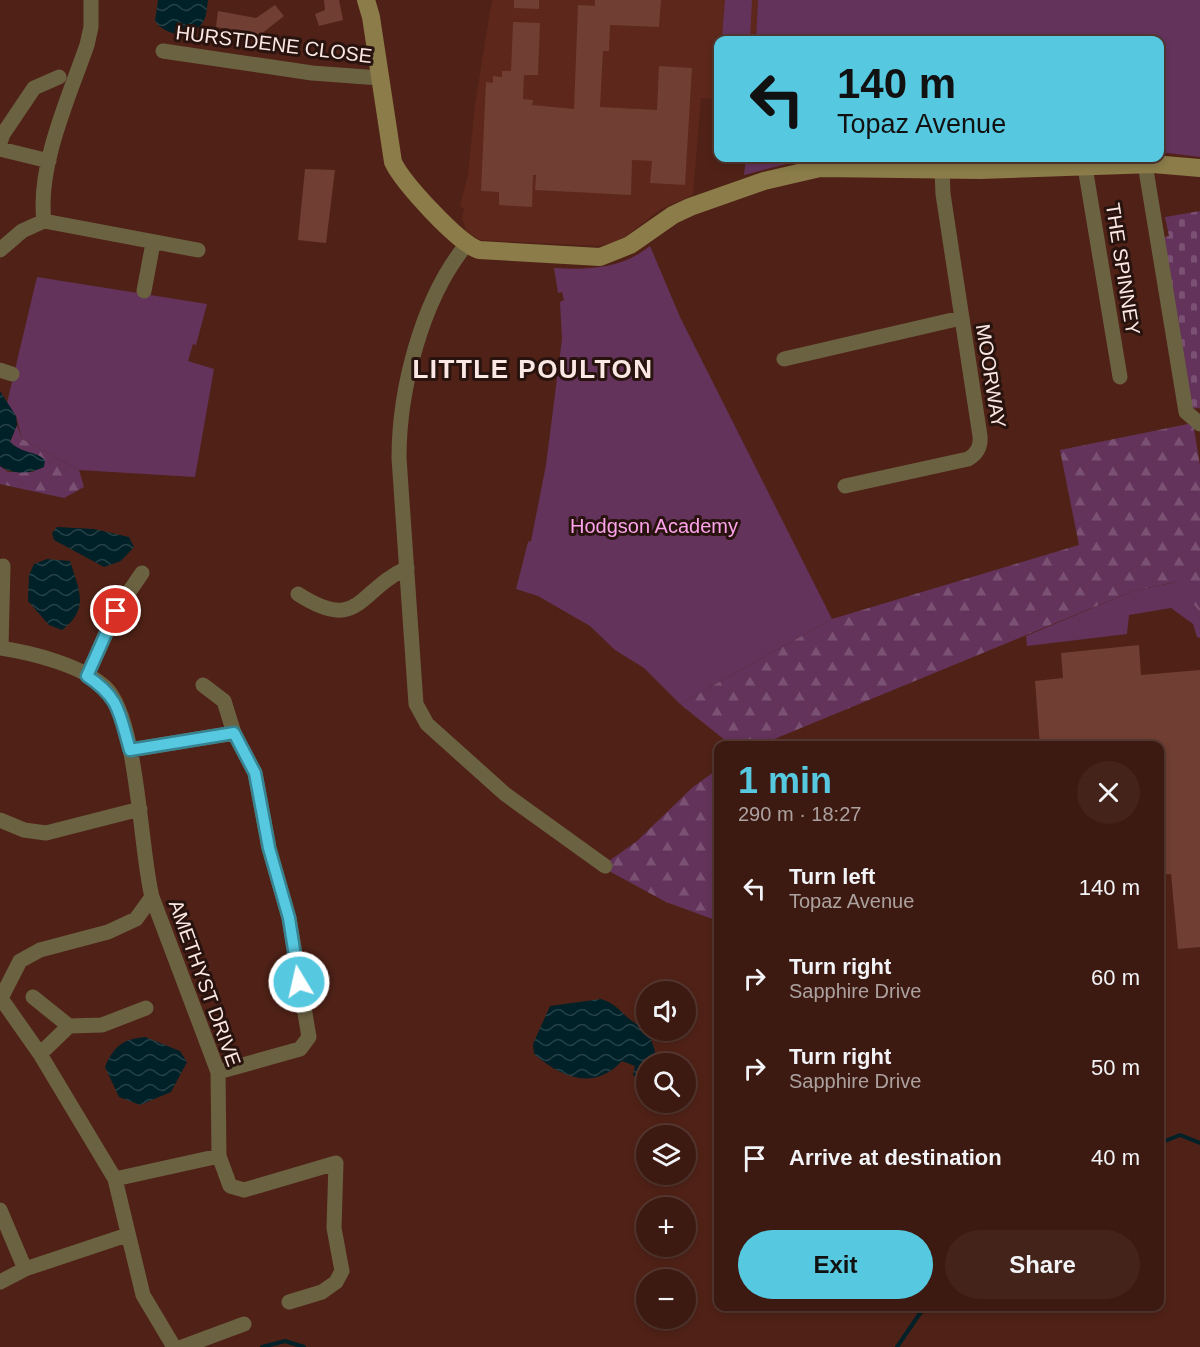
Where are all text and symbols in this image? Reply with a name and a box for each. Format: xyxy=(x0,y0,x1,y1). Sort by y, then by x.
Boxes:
street label: HURSTDENE CLOSE xyxy=(174,21,374,67)
icon: left xyxy=(738,60,816,138)
text: 140 m xyxy=(837,60,956,107)
text: Topaz Avenue xyxy=(837,109,1006,139)
street label: THE SPINNEY xyxy=(1102,201,1144,337)
street label: MOORWAY xyxy=(972,322,1010,430)
district label: LITTLE POULTON xyxy=(412,354,654,384)
park label: Hodgson Academy xyxy=(570,515,738,537)
pin xyxy=(90,585,141,636)
icon: arrive xyxy=(99,594,132,627)
text: 1 min xyxy=(738,760,832,801)
button: close xyxy=(1077,761,1140,824)
text: 290 m · 18:27 xyxy=(738,803,861,825)
text: Turn left xyxy=(789,864,875,889)
icon: left xyxy=(738,872,771,905)
text: 140 m xyxy=(1079,875,1140,900)
text: Topaz Avenue xyxy=(789,890,914,912)
street label: AMETHYST DRIVE xyxy=(165,897,245,1069)
position arrow xyxy=(267,950,331,1014)
text: Turn right xyxy=(789,954,891,979)
icon: right xyxy=(738,962,771,995)
text: 60 m xyxy=(1091,965,1140,990)
text: Sapphire Drive xyxy=(789,980,921,1002)
map controls xyxy=(636,981,696,1329)
button: sound xyxy=(636,981,696,1041)
text: Turn right xyxy=(789,1044,891,1069)
icon: right xyxy=(738,1052,771,1085)
button: search xyxy=(636,1053,696,1113)
text: 50 m xyxy=(1091,1055,1140,1080)
text: Sapphire Drive xyxy=(789,1070,921,1092)
button: layers xyxy=(636,1125,696,1185)
icon: arrive xyxy=(738,1142,771,1175)
text: Arrive at destination xyxy=(789,1145,1002,1170)
text: 40 m xyxy=(1091,1145,1140,1170)
button: + xyxy=(636,1197,696,1257)
button: Exit xyxy=(738,1230,933,1299)
button: Share xyxy=(945,1230,1140,1299)
button: − xyxy=(636,1269,696,1329)

